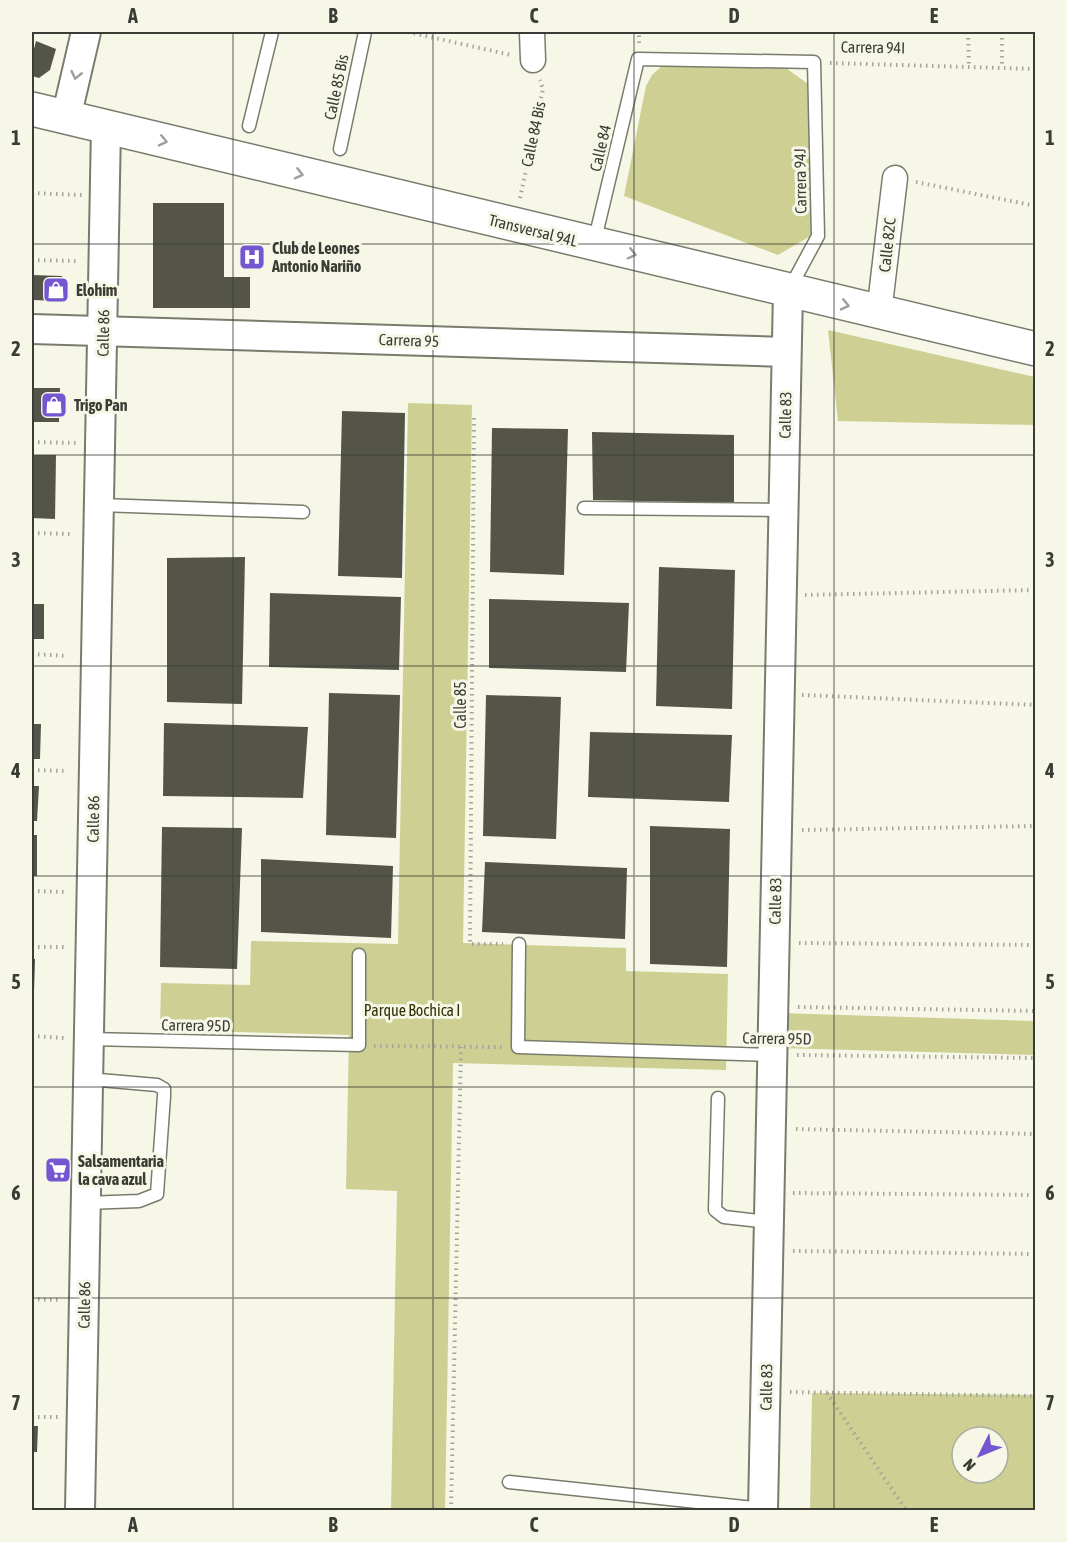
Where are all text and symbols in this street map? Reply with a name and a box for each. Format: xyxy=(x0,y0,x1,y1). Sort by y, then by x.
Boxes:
text: A xyxy=(127,4,138,27)
text: B xyxy=(328,4,338,27)
text: C xyxy=(530,4,539,27)
text: D xyxy=(728,4,740,27)
text: E xyxy=(930,4,939,27)
street label: Carrera 94I xyxy=(841,37,905,57)
street label: Calle 85 Bis xyxy=(320,52,352,121)
one-way arrow xyxy=(70,69,83,79)
street label: Calle 84 Bis xyxy=(517,99,549,168)
street label: Calle 84 xyxy=(586,123,614,173)
text: 1 xyxy=(11,126,21,149)
text: 1 xyxy=(1045,126,1055,149)
one-way arrow xyxy=(158,133,168,146)
street label: Carrera 94J xyxy=(790,148,810,214)
one-way arrow xyxy=(294,166,304,179)
street label: Transversal 94L xyxy=(487,210,580,250)
street label: Calle 82C xyxy=(875,217,899,273)
place label: Club de Leones Antonio Nariño xyxy=(271,239,362,275)
hospital icon: Club de Leones Antonio Nariño xyxy=(237,242,267,272)
one-way arrow xyxy=(627,246,637,259)
shop icon: Elohim xyxy=(41,275,71,305)
place label: Elohim xyxy=(76,281,117,299)
one-way arrow xyxy=(839,297,849,310)
street label: Calle 86 xyxy=(94,309,112,357)
street label: Carrera 95 xyxy=(378,330,440,350)
text: 2 xyxy=(11,337,21,360)
text: 2 xyxy=(1045,337,1055,360)
shop icon: Trigo Pan xyxy=(39,390,69,420)
street label: Calle 83 xyxy=(776,391,794,439)
place label: Trigo Pan xyxy=(74,396,128,414)
text: 3 xyxy=(11,548,21,571)
text: 3 xyxy=(1045,548,1055,571)
street label: Calle 85 xyxy=(451,681,469,729)
text: 4 xyxy=(10,759,21,782)
text: 4 xyxy=(1044,759,1055,782)
street label: Calle 86 xyxy=(84,795,102,843)
street label: Calle 83 xyxy=(766,877,784,925)
text: 5 xyxy=(11,970,21,993)
text: 5 xyxy=(1045,970,1055,993)
park label: Parque Bochica I xyxy=(364,1001,460,1020)
street label: Carrera 95D xyxy=(161,1015,231,1035)
street label: Carrera 95D xyxy=(742,1028,812,1048)
place label: Salsamentaria la cava azul xyxy=(78,1152,164,1188)
supermarket icon: Salsamentaria la cava azul xyxy=(43,1155,73,1185)
text: 6 xyxy=(11,1181,21,1204)
text: 6 xyxy=(1045,1181,1055,1204)
street label: Calle 86 xyxy=(75,1281,93,1329)
street label: Calle 83 xyxy=(757,1363,775,1411)
text: 7 xyxy=(11,1391,21,1414)
text: 7 xyxy=(1045,1391,1055,1414)
north arrow xyxy=(950,1425,1010,1485)
text: N xyxy=(959,1456,979,1475)
text: A xyxy=(127,1513,138,1536)
text: B xyxy=(328,1513,338,1536)
text: C xyxy=(530,1513,539,1536)
text: D xyxy=(728,1513,740,1536)
text: E xyxy=(930,1513,939,1536)

